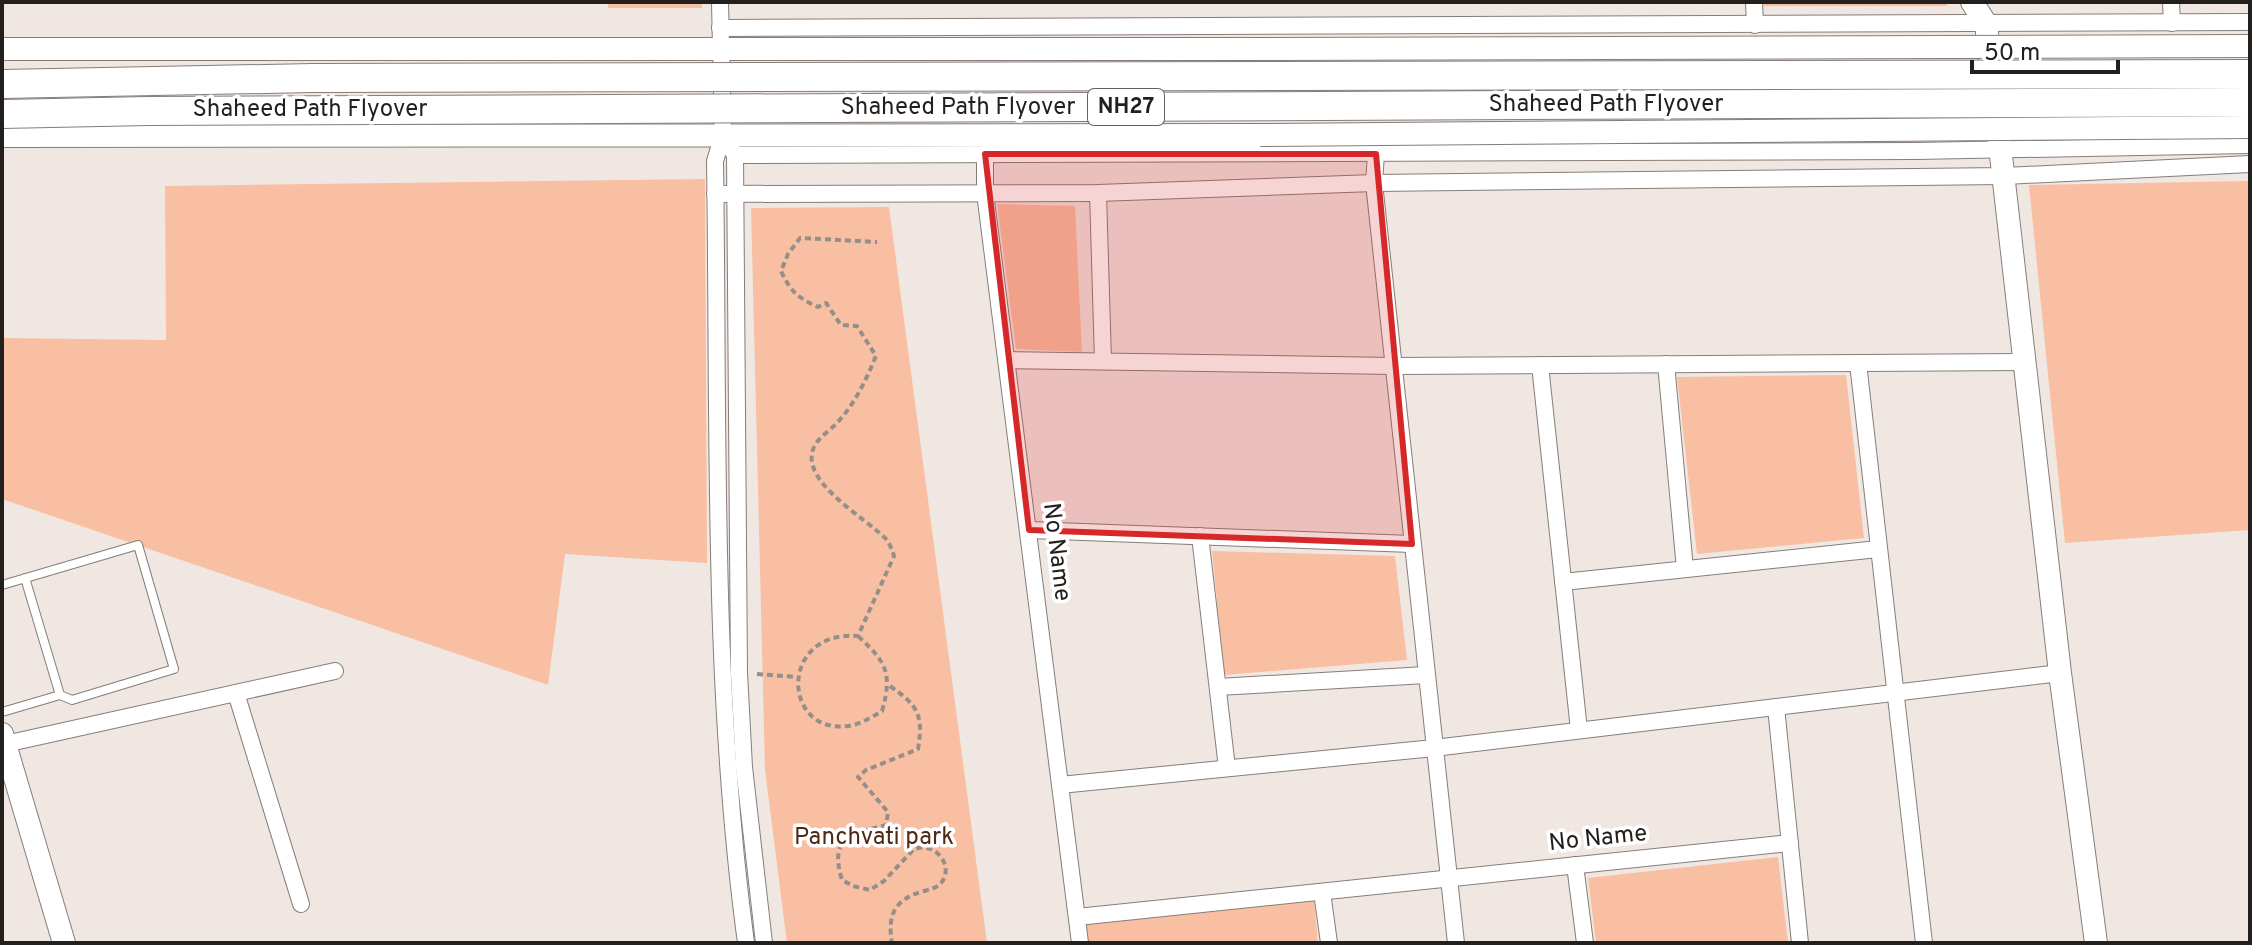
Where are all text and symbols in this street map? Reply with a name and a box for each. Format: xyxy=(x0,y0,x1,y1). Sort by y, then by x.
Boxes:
scale bar xyxy=(1972,24,2118,74)
text: 50 m xyxy=(1984,39,2040,69)
road number: NH27 xyxy=(1088,89,1164,125)
street label: Shaheed Path Flyover xyxy=(1488,90,1724,120)
street label: Shaheed Path Flyover xyxy=(840,93,1076,123)
street label: Shaheed Path Flyover xyxy=(192,95,428,125)
street label: No Name xyxy=(1035,501,1077,603)
street label: No Name xyxy=(1547,819,1649,859)
park label: Panchvati park xyxy=(794,823,954,853)

